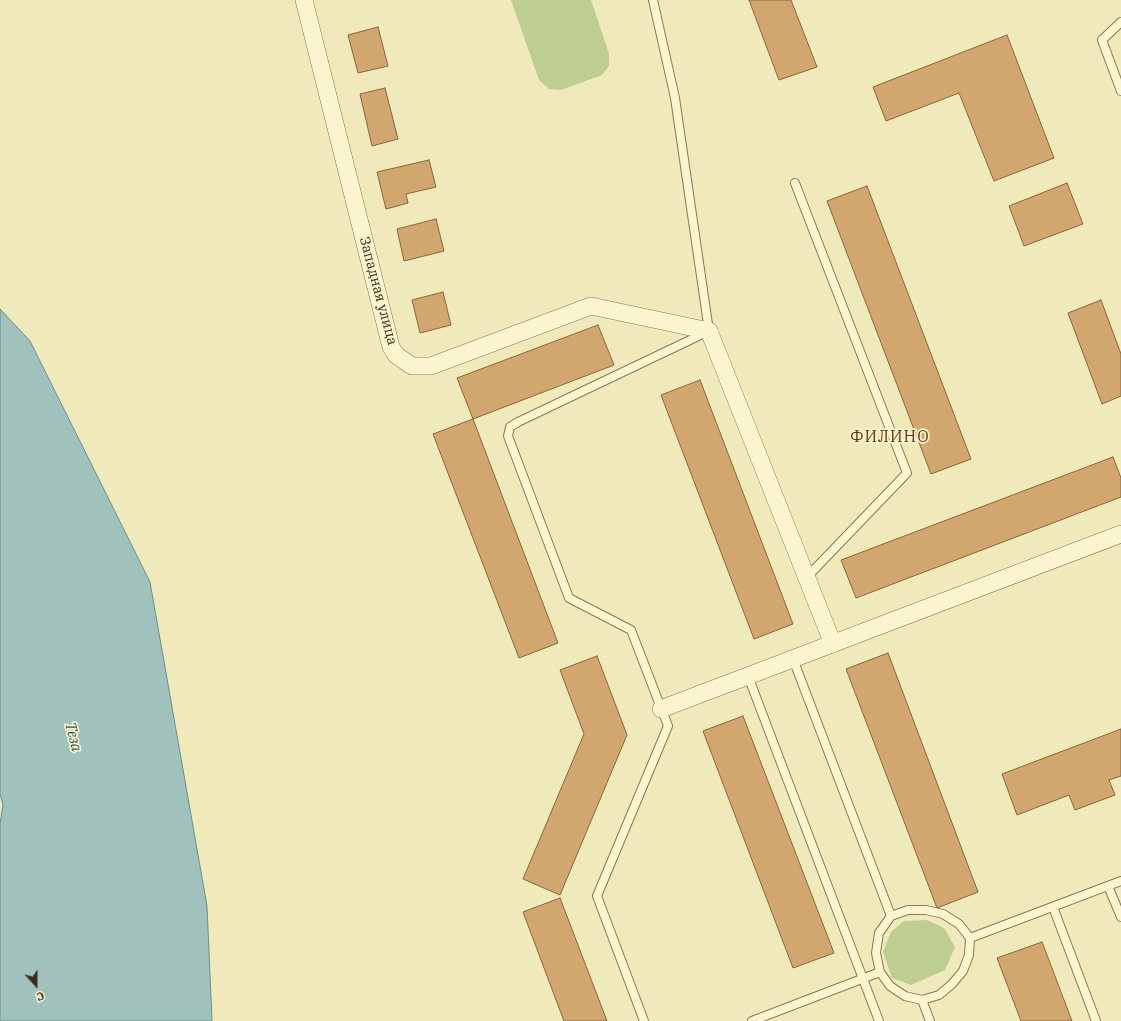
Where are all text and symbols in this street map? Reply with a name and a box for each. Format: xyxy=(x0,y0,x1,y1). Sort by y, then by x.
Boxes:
street label: Западная улица xyxy=(355,235,401,347)
district label: ФИЛИНО xyxy=(850,427,930,447)
water label: Теза xyxy=(61,720,85,754)
north arrow xyxy=(16,965,56,1005)
text: С xyxy=(34,988,46,1004)

